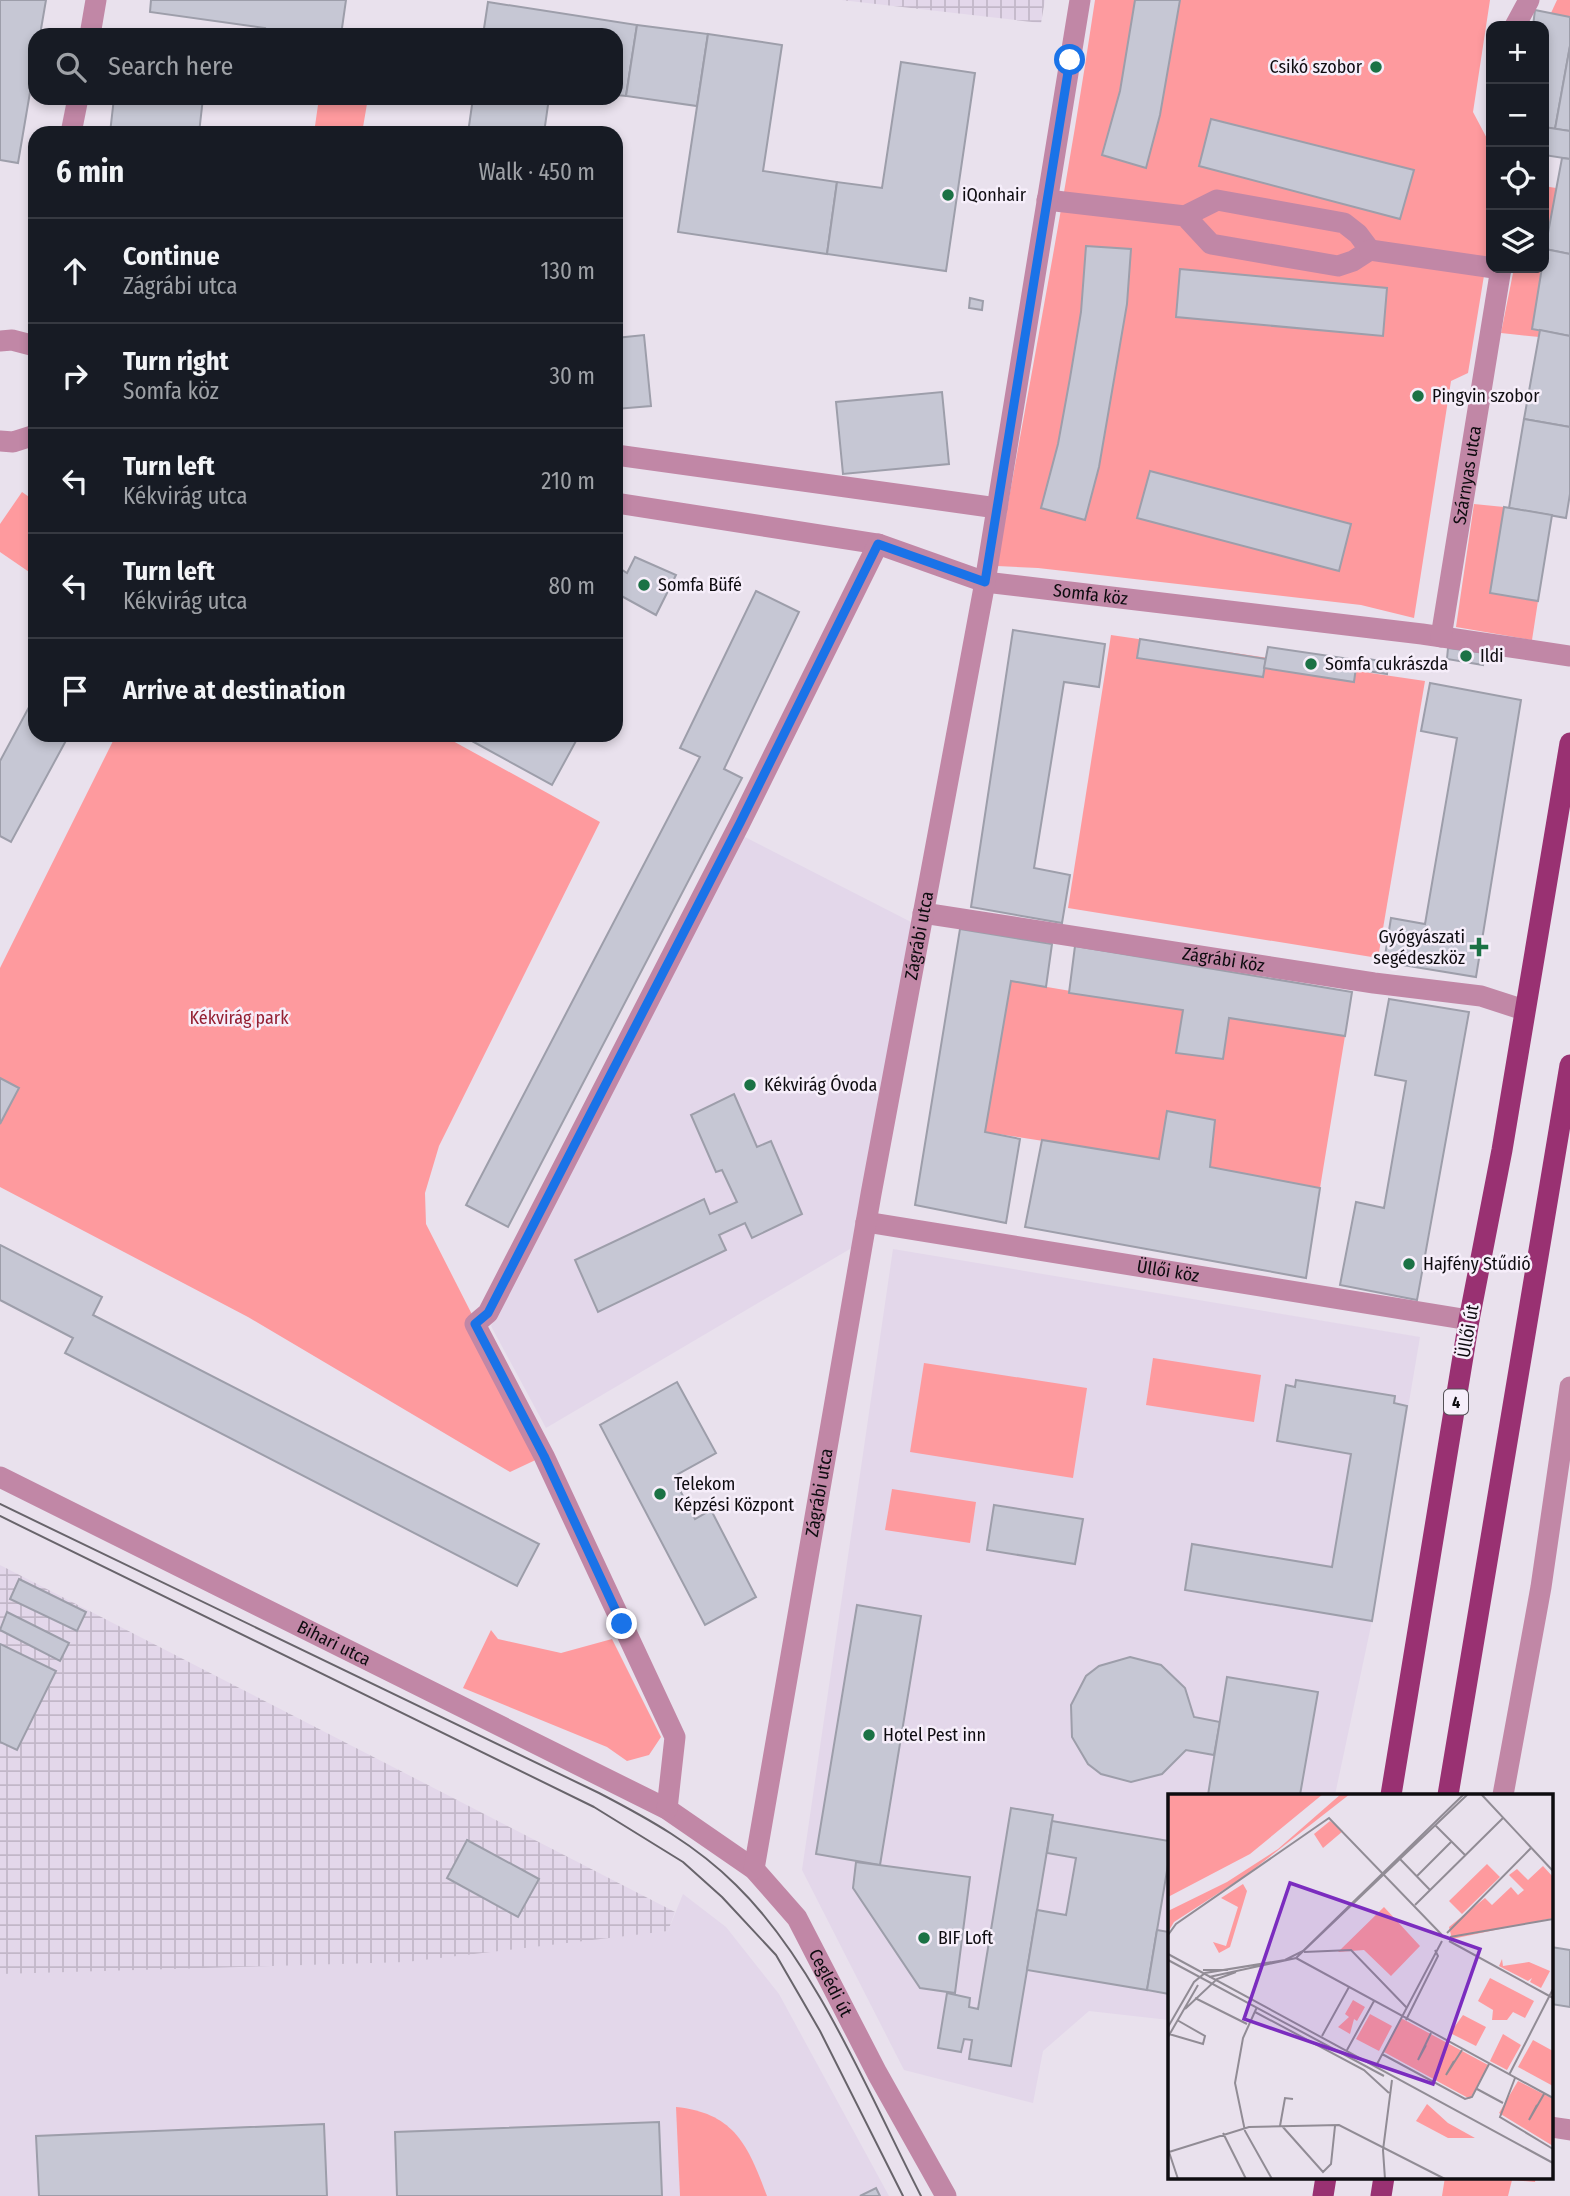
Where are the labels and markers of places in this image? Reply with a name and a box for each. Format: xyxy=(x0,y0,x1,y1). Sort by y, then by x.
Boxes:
place label: Csikó szobor xyxy=(1269,56,1363,78)
marker: Csikó szobor xyxy=(1368,59,1384,75)
place label: iQonhair xyxy=(962,184,1027,206)
marker: iQonhair xyxy=(940,187,956,203)
place label: Pingvin szobor xyxy=(1432,385,1540,407)
marker: Pingvin szobor xyxy=(1410,388,1426,404)
place label: Somfa Büfé xyxy=(658,574,742,596)
marker: Somfa Büfé xyxy=(636,577,652,593)
place label: Ildi xyxy=(1480,645,1504,667)
marker: Ildi xyxy=(1458,648,1474,664)
place label: Somfa cukrászda xyxy=(1325,653,1449,675)
marker: Somfa cukrászda xyxy=(1303,656,1319,672)
place label: Gyógyászati segédeszköz xyxy=(1373,926,1465,969)
marker: Gyógyászati segédeszköz xyxy=(1471,939,1487,955)
place label: Kékvirág Óvoda xyxy=(764,1074,878,1096)
marker: Kékvirág Óvoda xyxy=(742,1077,758,1093)
place label: Hajfény Stűdió xyxy=(1423,1253,1531,1275)
marker: Hajfény Stűdió xyxy=(1401,1256,1417,1272)
place label: Telekom Képzési Központ xyxy=(674,1473,794,1516)
marker: Telekom Képzési Központ xyxy=(652,1486,668,1502)
place label: Hotel Pest inn xyxy=(883,1724,986,1746)
marker: Hotel Pest inn xyxy=(861,1727,877,1743)
place label: BIF Loft xyxy=(938,1927,993,1949)
marker: BIF Loft xyxy=(916,1930,932,1946)

